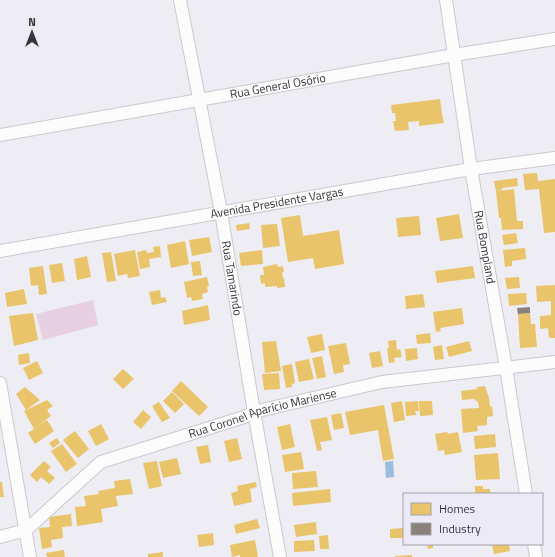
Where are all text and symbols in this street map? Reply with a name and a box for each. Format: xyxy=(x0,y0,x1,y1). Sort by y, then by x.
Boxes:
north arrow xyxy=(12,12,52,52)
text: N xyxy=(28,14,36,30)
street label: Rua General Osório xyxy=(228,68,327,103)
street label: Avenida Presidente Vargas xyxy=(209,181,345,223)
street label: Rua Bompland xyxy=(469,209,501,285)
street label: Rua Tamarindo xyxy=(217,239,248,317)
street label: Rua Coronel Aparício Mariense xyxy=(186,383,338,443)
legend xyxy=(403,493,543,545)
text: Homes xyxy=(439,499,475,518)
text: Industry xyxy=(439,519,481,538)

